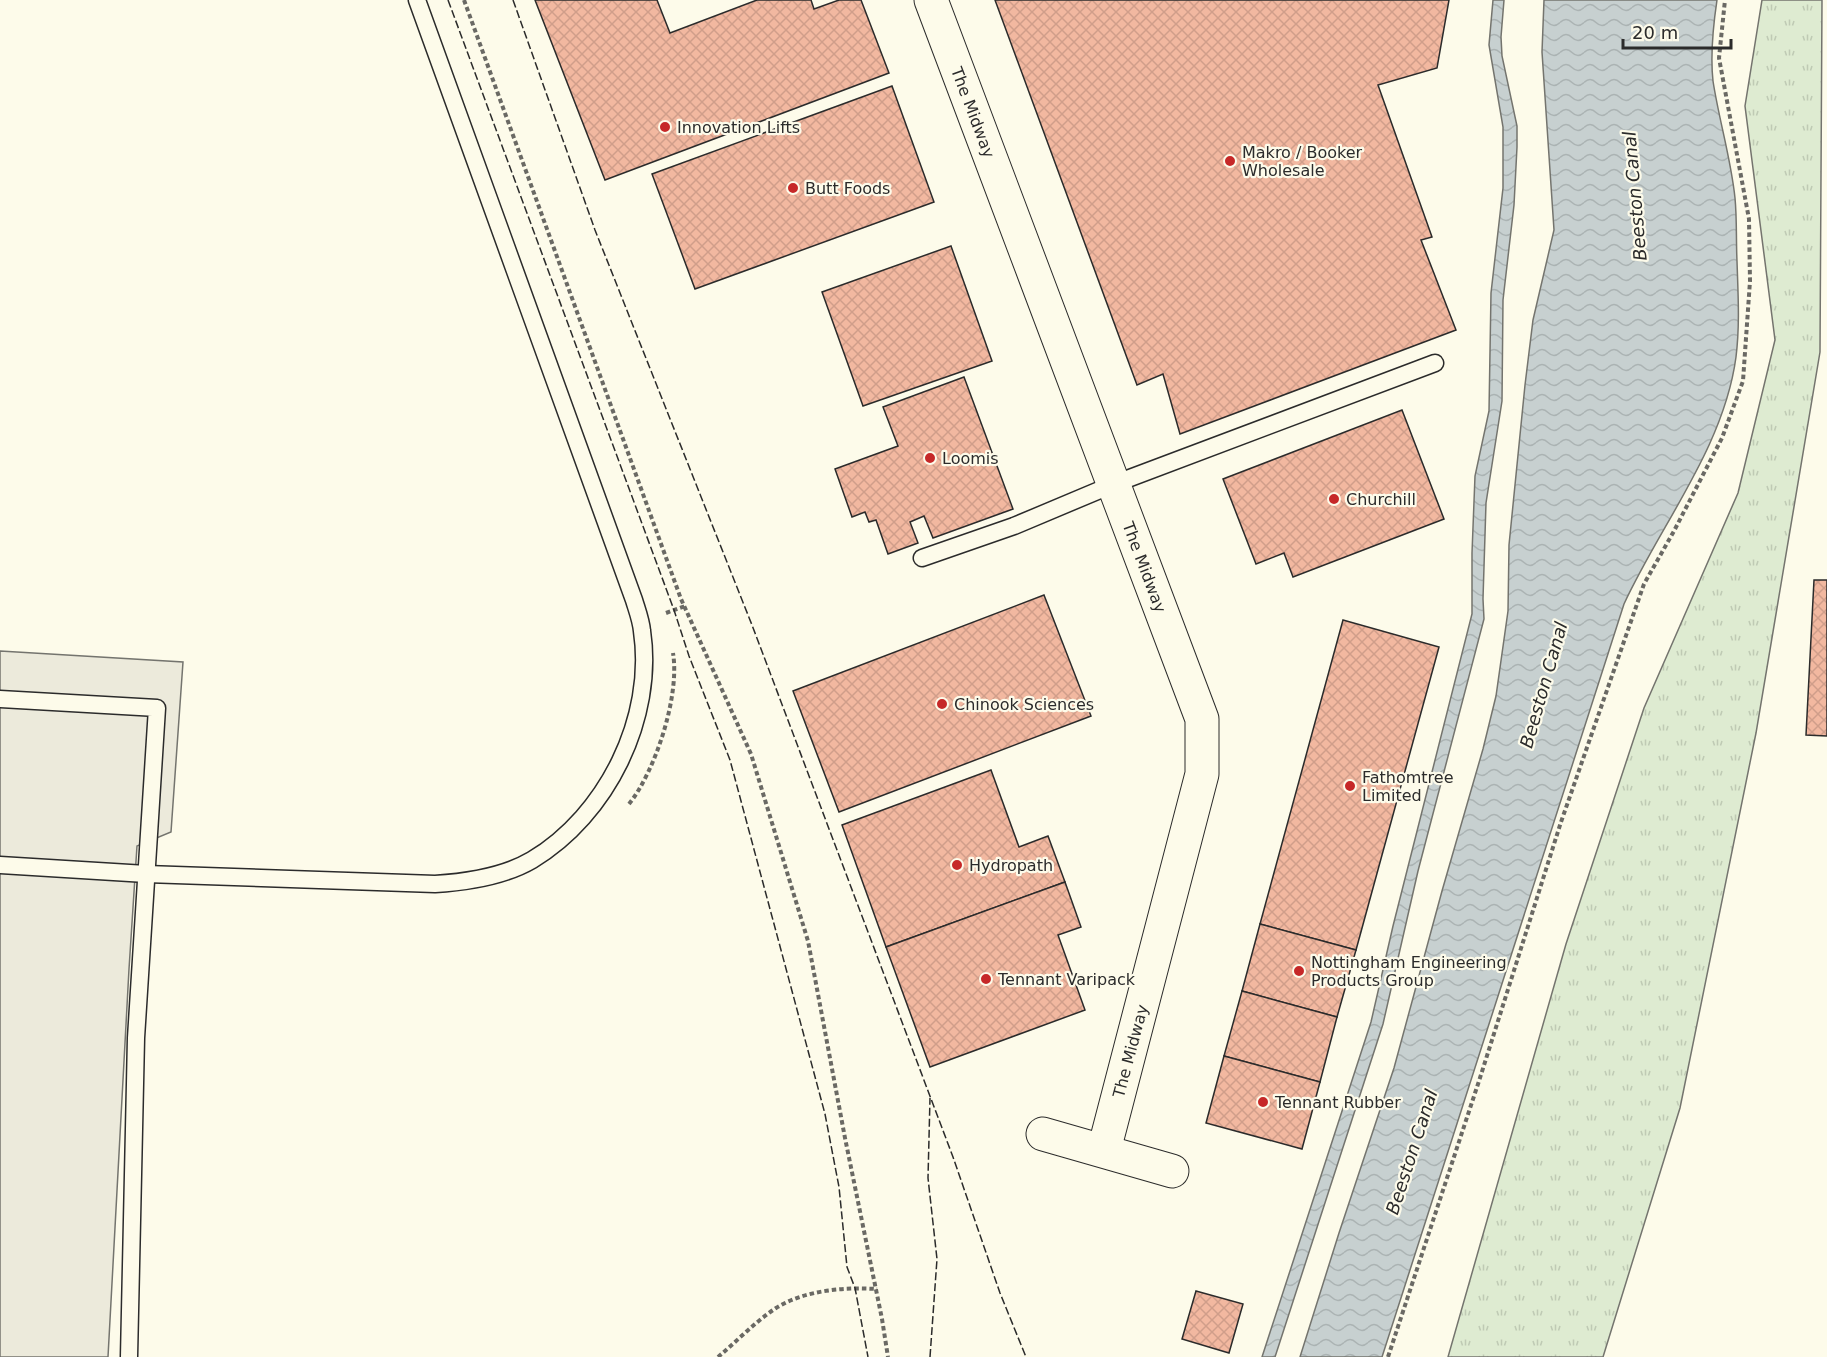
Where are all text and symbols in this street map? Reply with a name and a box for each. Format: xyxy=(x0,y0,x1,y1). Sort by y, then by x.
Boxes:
scale bar xyxy=(1623,12,1731,50)
text: 20 m xyxy=(1632,22,1678,43)
street label: The Midway xyxy=(947,63,999,161)
place label: Innovation Lifts xyxy=(677,118,800,137)
marker: Innovation Lifts xyxy=(658,120,672,134)
water label: Beeston Canal xyxy=(1618,130,1651,262)
place label: Makro / Booker Wholesale xyxy=(1242,143,1363,180)
marker: Makro / Booker Wholesale xyxy=(1223,154,1237,168)
place label: Butt Foods xyxy=(805,179,890,198)
marker: Butt Foods xyxy=(786,181,800,195)
place label: Loomis xyxy=(942,449,999,468)
marker: Loomis xyxy=(923,451,937,465)
place label: Churchill xyxy=(1346,490,1416,509)
marker: Churchill xyxy=(1327,492,1341,506)
street label: The Midway xyxy=(1118,518,1170,615)
water label: Beeston Canal xyxy=(1515,619,1572,750)
place label: Chinook Sciences xyxy=(954,695,1094,714)
marker: Chinook Sciences xyxy=(935,697,949,711)
place label: Fathomtree Limited xyxy=(1362,768,1454,805)
marker: Fathomtree Limited xyxy=(1343,779,1357,793)
place label: Hydropath xyxy=(969,856,1053,875)
marker: Hydropath xyxy=(950,858,964,872)
place label: Nottingham Engineering Products Group xyxy=(1311,953,1507,990)
marker: Nottingham Engineering Products Group xyxy=(1292,964,1306,978)
place label: Tennant Varipack xyxy=(997,970,1136,989)
marker: Tennant Varipack xyxy=(979,972,993,986)
street label: The Midway xyxy=(1109,1002,1152,1101)
water label: Beeston Canal xyxy=(1381,1087,1442,1217)
place label: Tennant Rubber xyxy=(1274,1093,1401,1112)
marker: Tennant Rubber xyxy=(1256,1095,1270,1109)

